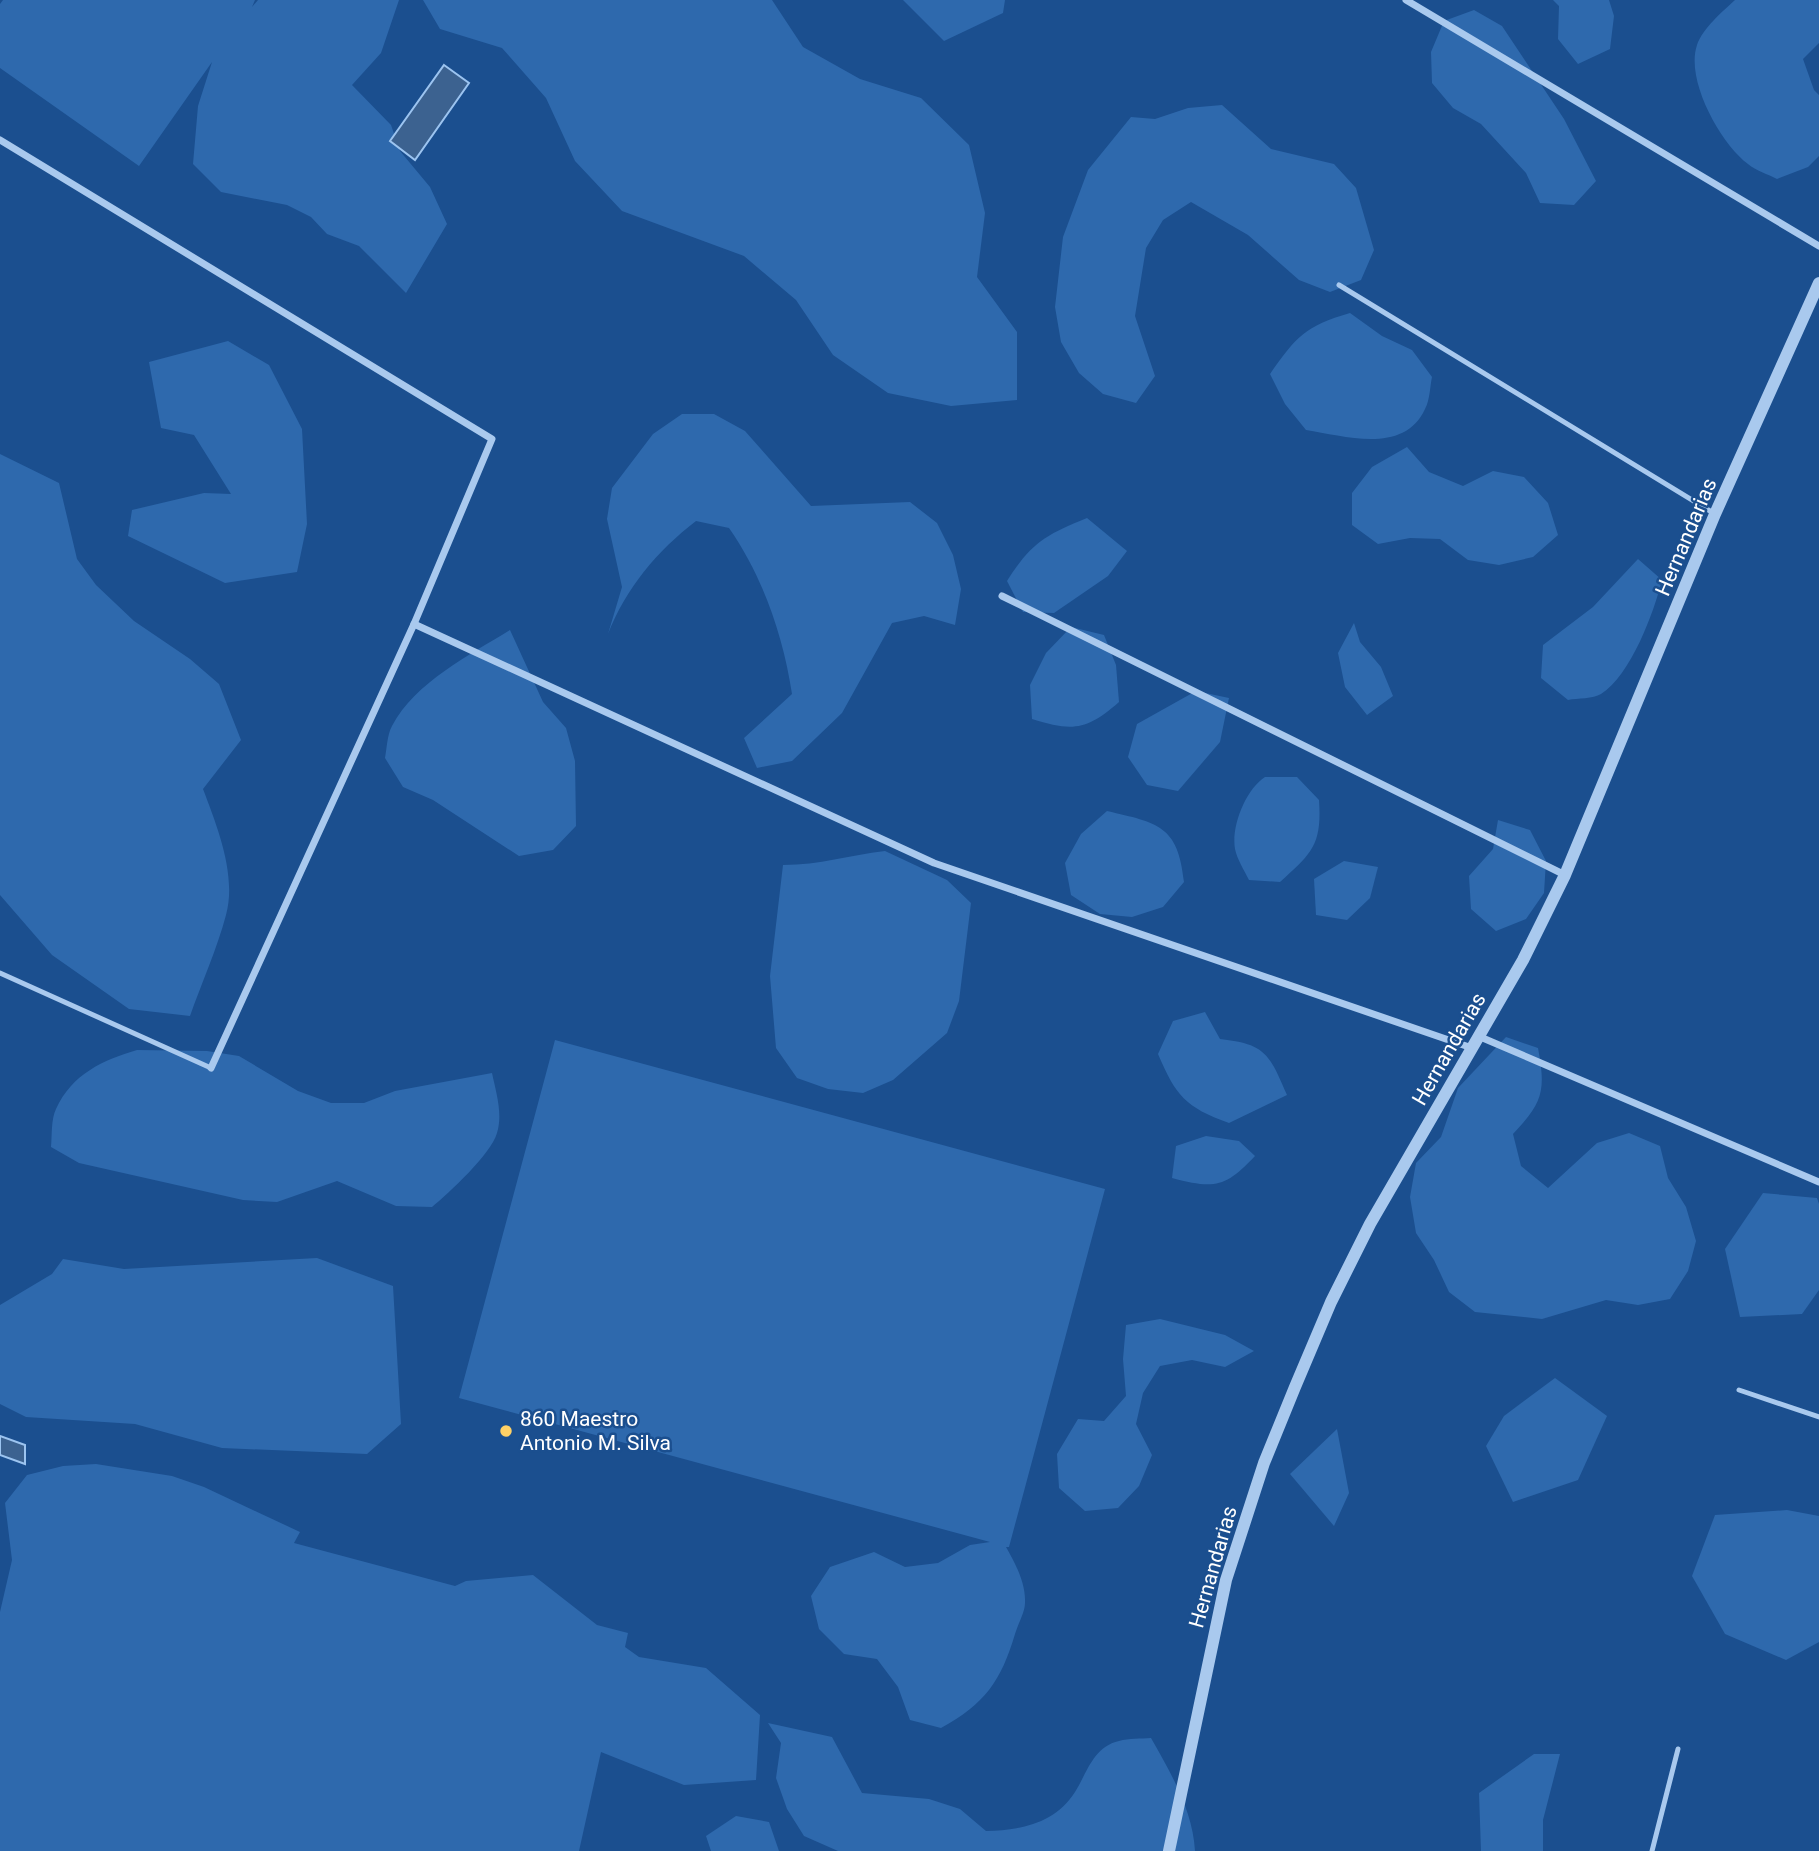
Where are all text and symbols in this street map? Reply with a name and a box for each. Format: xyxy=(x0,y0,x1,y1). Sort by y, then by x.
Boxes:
street label: Hernandarias xyxy=(1650,474,1722,600)
street label: Hernandarias xyxy=(1407,989,1491,1109)
place label: 860 Maestro Antonio M. Silva xyxy=(520,1407,671,1455)
marker: 860 Maestro Antonio M. Silva xyxy=(498,1423,514,1439)
street label: Hernandarias xyxy=(1184,1503,1242,1631)

